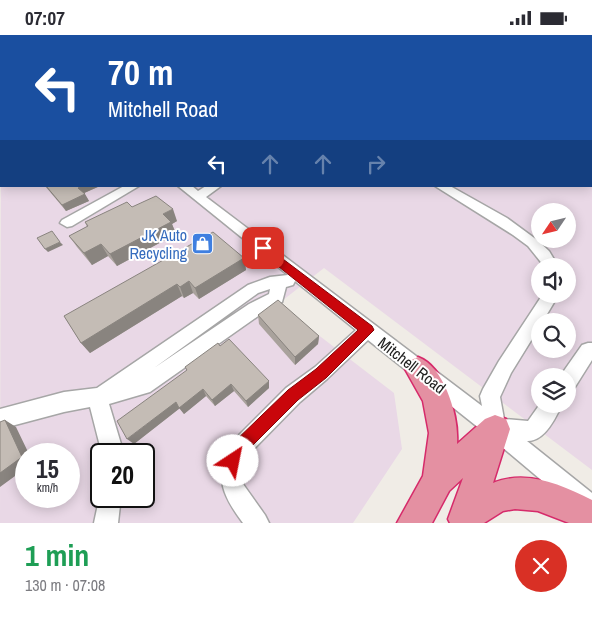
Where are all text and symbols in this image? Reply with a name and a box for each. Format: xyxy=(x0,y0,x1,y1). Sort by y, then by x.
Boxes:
text: 07:07 xyxy=(25,5,65,31)
text: 70 m xyxy=(108,49,173,96)
icon: left xyxy=(25,55,90,120)
text: Mitchell Road xyxy=(108,94,218,124)
icon: left xyxy=(203,150,231,178)
icon: ahead xyxy=(256,150,284,178)
icon: ahead xyxy=(309,150,337,178)
icon: right xyxy=(362,150,390,178)
north arrow xyxy=(531,203,576,247)
map controls xyxy=(531,203,576,413)
place label: JK Auto Recycling xyxy=(129,224,188,264)
pin xyxy=(242,227,284,269)
shop icon: JK Auto Recycling xyxy=(191,232,215,256)
icon: arrive xyxy=(249,234,277,262)
button: sound xyxy=(531,258,576,303)
button: search xyxy=(531,313,576,358)
street label: Mitchell Road xyxy=(374,332,450,398)
button: layers xyxy=(531,368,576,413)
position arrow xyxy=(206,434,258,486)
speed limit sign: 20 xyxy=(90,443,155,508)
text: 15 xyxy=(36,452,59,486)
text: km/h xyxy=(37,480,58,496)
text: 1 min xyxy=(25,535,89,575)
button: close xyxy=(515,540,567,592)
text: 130 m · 07:08 xyxy=(25,574,105,596)

